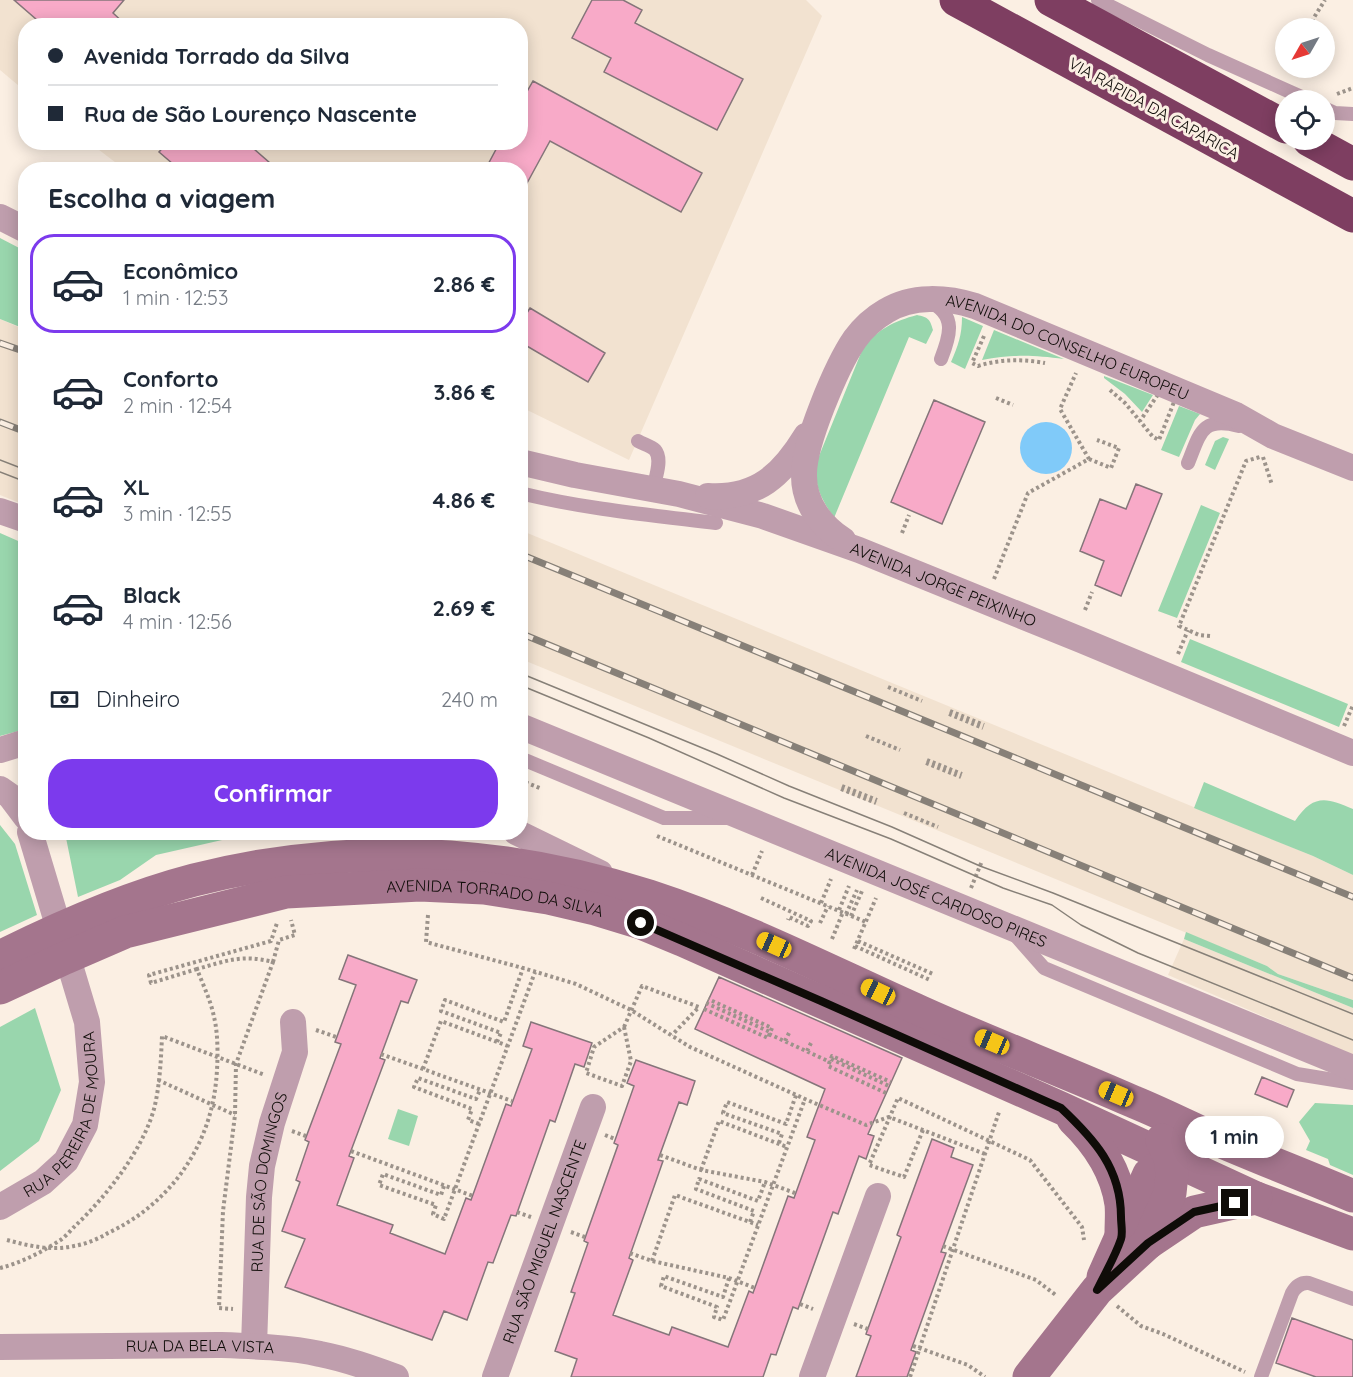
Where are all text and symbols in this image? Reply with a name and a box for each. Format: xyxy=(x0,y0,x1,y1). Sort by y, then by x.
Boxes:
north arrow xyxy=(1275,18,1335,78)
map controls xyxy=(1275,18,1335,150)
text: Avenida Torrado da Silva xyxy=(84,42,350,70)
street label: VIA RÁPIDA DA CAPARICA xyxy=(1065,53,1243,163)
button: locate xyxy=(1275,90,1335,150)
text: Rua de São Lourenço Nascente xyxy=(84,100,417,128)
text: Escolha a viagem xyxy=(48,181,276,215)
icon: car xyxy=(51,257,105,311)
text: Econômico xyxy=(123,257,238,285)
text: 2.86 € xyxy=(433,270,495,298)
text: 1 min · 12:53 xyxy=(123,285,228,310)
street label: AVENIDA DO CONSELHO EUROPEU xyxy=(944,290,1192,404)
icon: car xyxy=(51,365,105,419)
text: Conforto xyxy=(123,365,218,393)
text: 3.86 € xyxy=(434,378,495,406)
text: 2 min · 12:54 xyxy=(123,393,232,418)
icon: car xyxy=(51,473,105,527)
text: XL xyxy=(123,473,150,501)
text: 4.86 € xyxy=(432,486,495,514)
text: 3 min · 12:55 xyxy=(123,501,232,526)
street label: AVENIDA JORGE PEIXINHO xyxy=(848,538,1039,631)
icon: car xyxy=(51,581,105,635)
text: Black xyxy=(123,581,181,609)
text: 2.69 € xyxy=(432,594,495,622)
text: 4 min · 12:56 xyxy=(123,609,232,634)
icon: cash xyxy=(48,683,81,716)
text: Dinheiro xyxy=(96,685,180,713)
text: 240 m xyxy=(441,687,498,712)
button: Confirmar xyxy=(48,759,498,828)
street label: AVENIDA JOSÉ CARDOSO PIRES xyxy=(823,843,1050,951)
street label: AVENIDA TORRADO DA SILVA xyxy=(386,875,606,921)
route start xyxy=(627,909,654,936)
car xyxy=(754,929,794,961)
car xyxy=(858,976,898,1008)
car xyxy=(972,1027,1012,1057)
street label: RUA PEREIRA DE MOURA xyxy=(19,1031,103,1201)
car xyxy=(1096,1079,1136,1109)
street label: RUA DE SÃO DOMINGOS xyxy=(246,1090,291,1273)
callout: 1 min xyxy=(1186,1116,1284,1158)
text: 1 min xyxy=(1210,1124,1259,1149)
street label: RUA SÃO MIGUEL NASCENTE xyxy=(498,1137,590,1346)
route end xyxy=(1221,1189,1248,1216)
street label: RUA DA BELA VISTA xyxy=(126,1335,275,1358)

